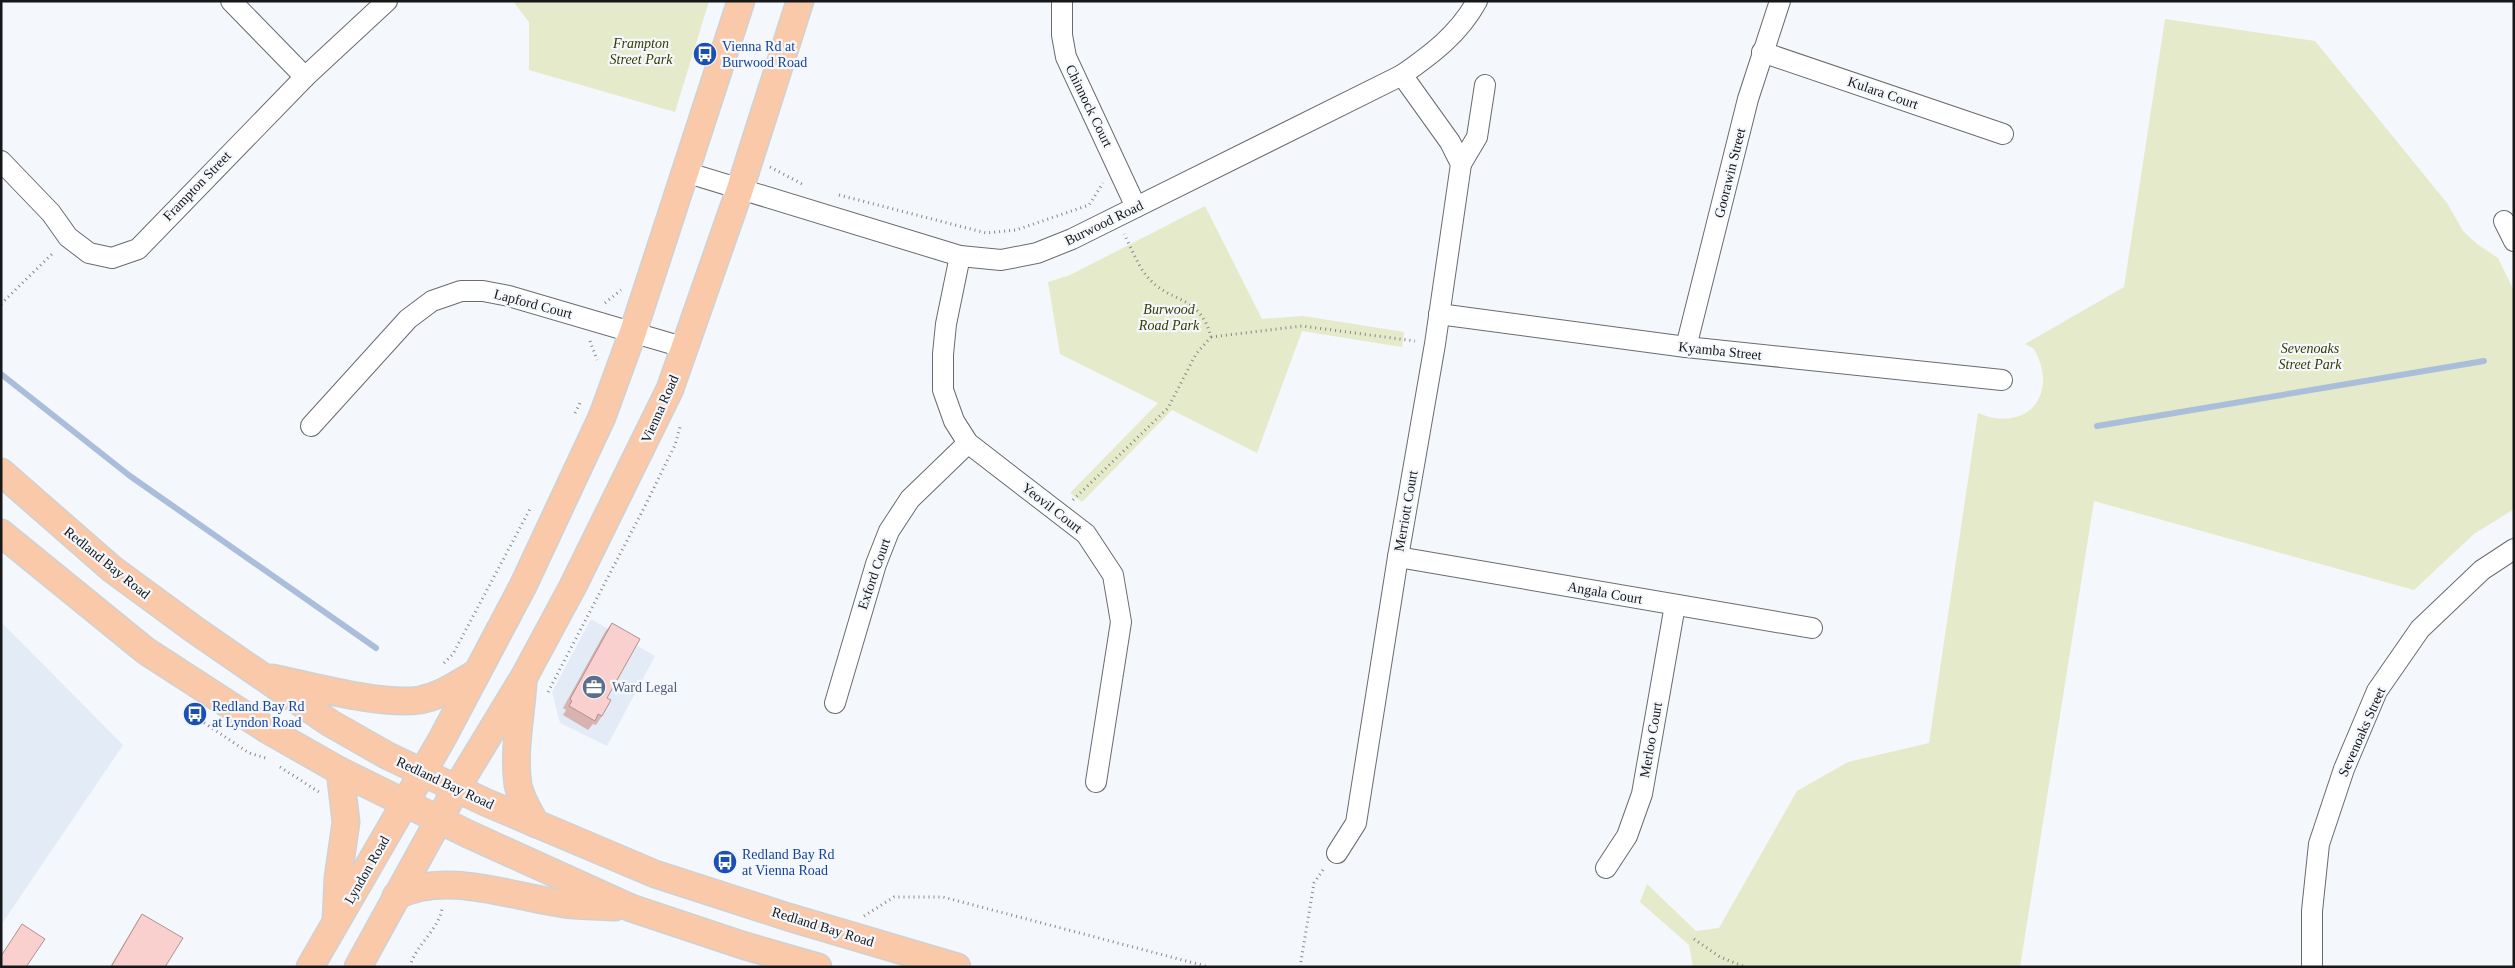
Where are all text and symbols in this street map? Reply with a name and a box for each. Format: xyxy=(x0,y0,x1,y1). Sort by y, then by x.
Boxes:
park label: Frampton Street Park xyxy=(610,36,673,67)
place label: Vienna Rd at Burwood Road xyxy=(722,39,807,70)
bus stop icon: Vienna Rd at Burwood Road xyxy=(692,41,718,67)
street label: Chinnock Court xyxy=(1063,62,1115,150)
street label: Kulara Court xyxy=(1846,74,1920,112)
street label: Goorawin Street xyxy=(1712,126,1748,220)
street label: Frampton Street xyxy=(160,148,234,224)
street label: Burwood Road xyxy=(1062,198,1146,248)
street label: Lapford Court xyxy=(492,286,574,322)
park label: Burwood Road Park xyxy=(1138,302,1200,333)
street label: Kyamba Street xyxy=(1678,339,1762,363)
park label: Sevenoaks Street Park xyxy=(2279,341,2342,372)
street label: Vienna Road xyxy=(638,373,682,445)
street label: Merriott Court xyxy=(1391,469,1421,553)
street label: Yeovil Court xyxy=(1019,480,1085,536)
street label: Redland Bay Road xyxy=(61,524,153,602)
street label: Exford Court xyxy=(855,536,893,612)
street label: Angala Court xyxy=(1566,579,1644,607)
office icon: Ward Legal xyxy=(581,674,607,700)
place label: Ward Legal xyxy=(612,680,677,695)
street label: Sevenoaks Street xyxy=(2336,685,2388,779)
place label: Redland Bay Rd at Lyndon Road xyxy=(212,699,305,730)
bus stop icon: Redland Bay Rd at Lyndon Road xyxy=(182,701,208,727)
street label: Merloo Court xyxy=(1637,701,1665,779)
street label: Redland Bay Road xyxy=(394,754,496,812)
street label: Lyndon Road xyxy=(342,833,392,907)
place label: Redland Bay Rd at Vienna Road xyxy=(742,847,835,878)
bus stop icon: Redland Bay Rd at Vienna Road xyxy=(712,849,738,875)
street label: Redland Bay Road xyxy=(770,904,876,950)

